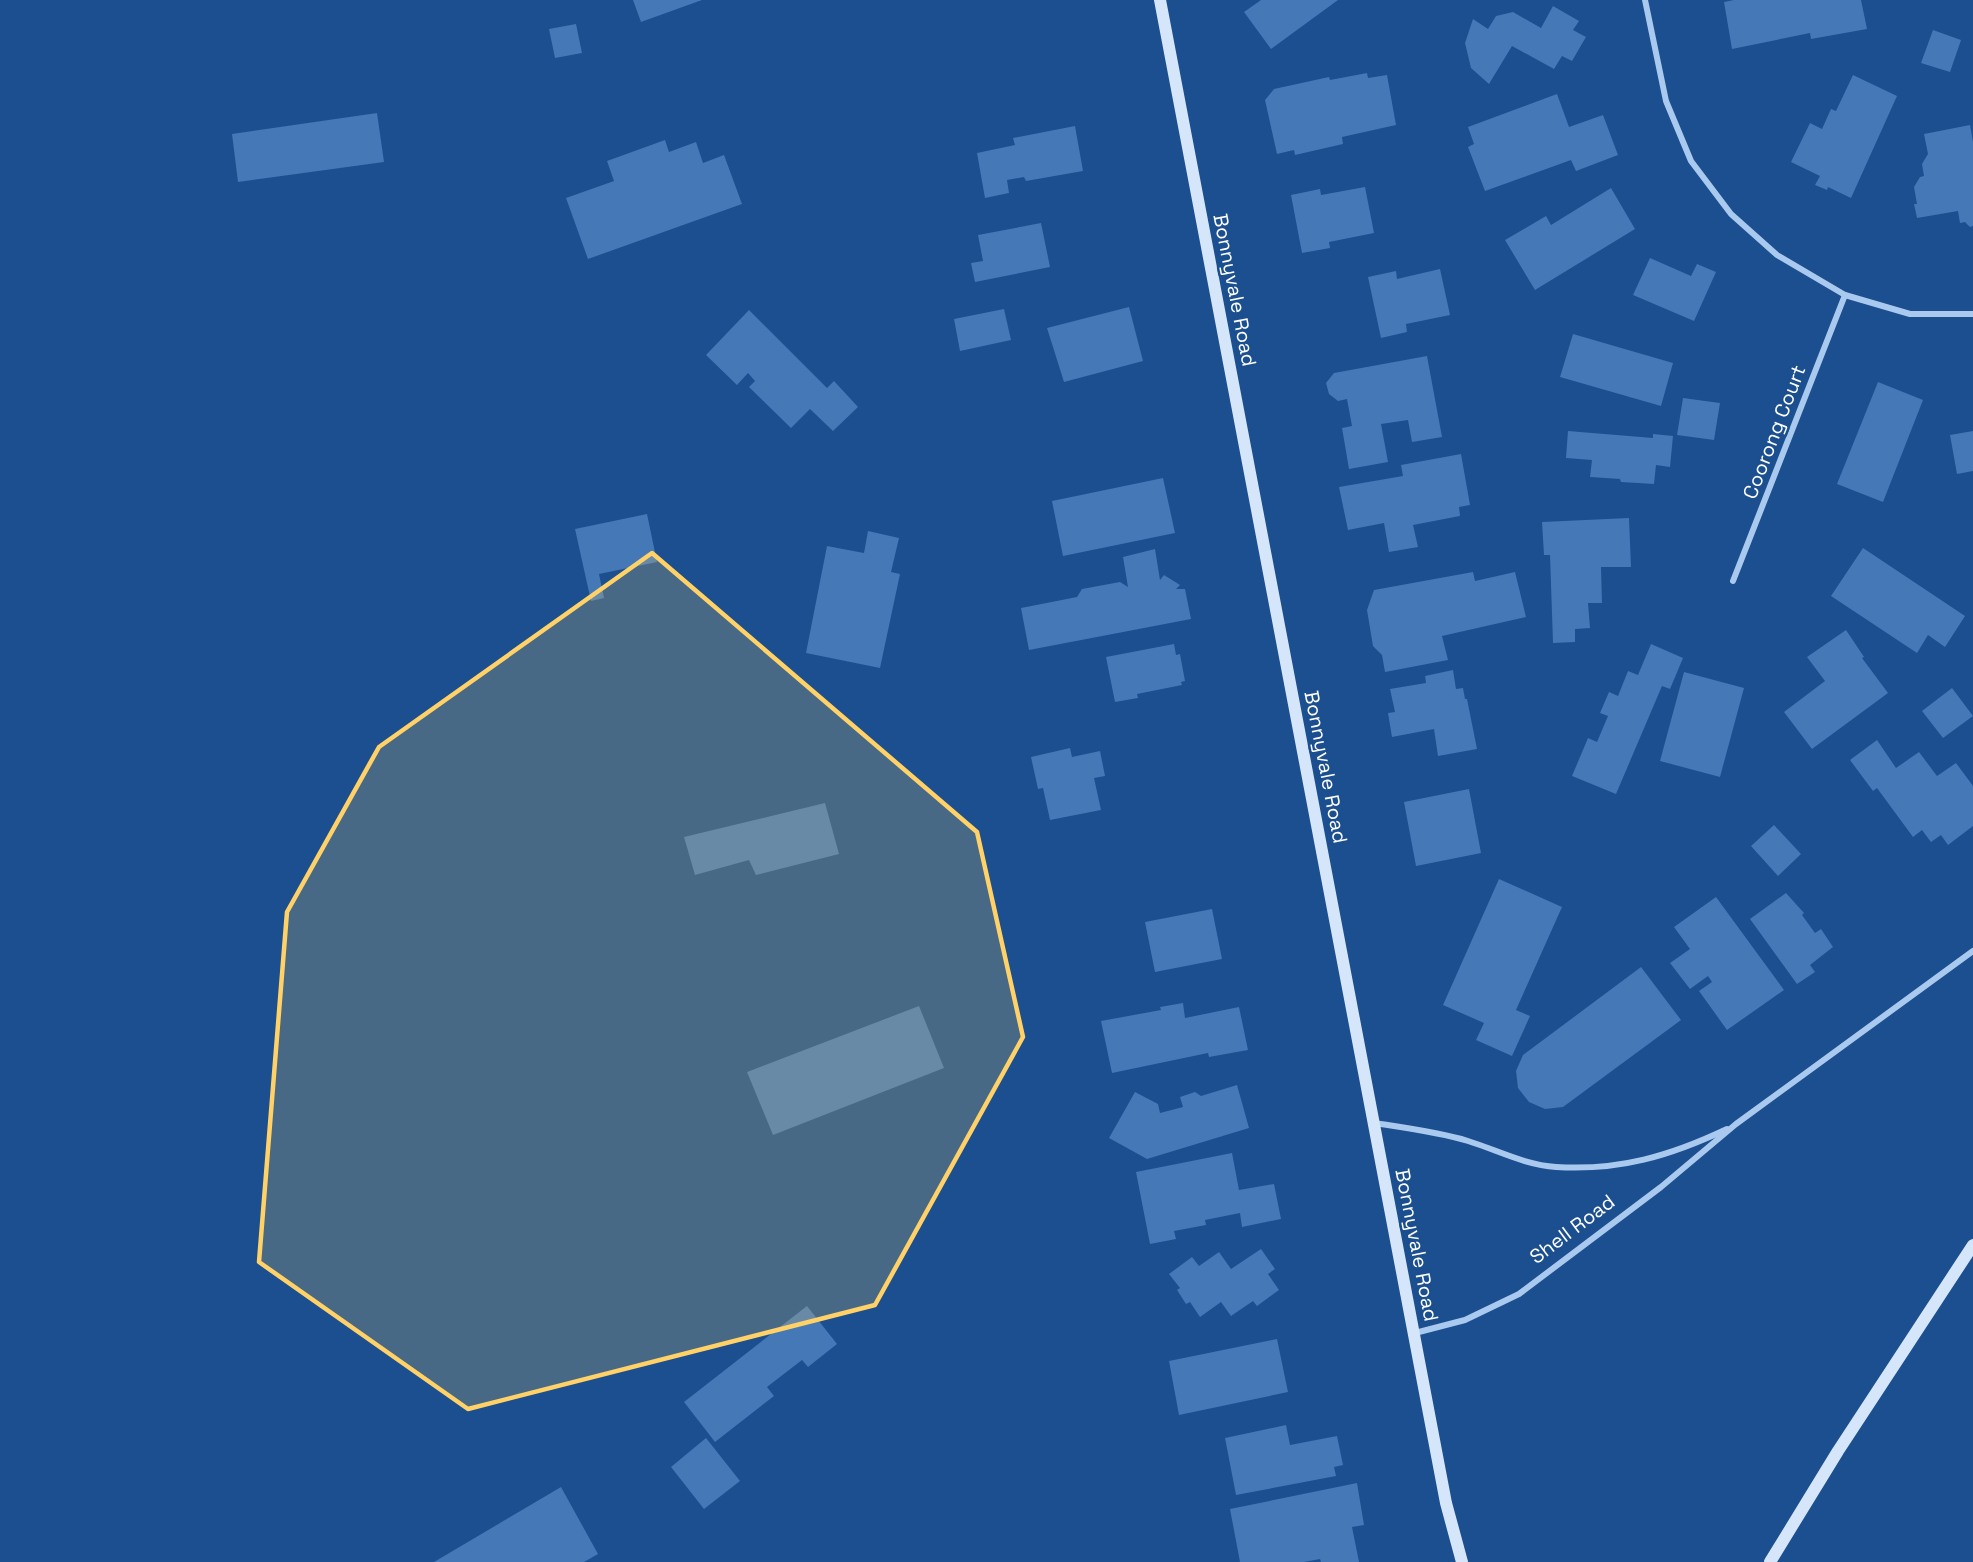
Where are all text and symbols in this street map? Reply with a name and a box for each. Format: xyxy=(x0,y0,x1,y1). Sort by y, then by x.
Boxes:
street label: Bonnyvale Road xyxy=(1207,211,1263,369)
street label: Coorong Court xyxy=(1737,361,1811,503)
street label: Bonnyvale Road xyxy=(1298,688,1354,846)
street label: Bonnyvale Road xyxy=(1389,1166,1445,1324)
street label: Shell Road xyxy=(1524,1188,1620,1270)

